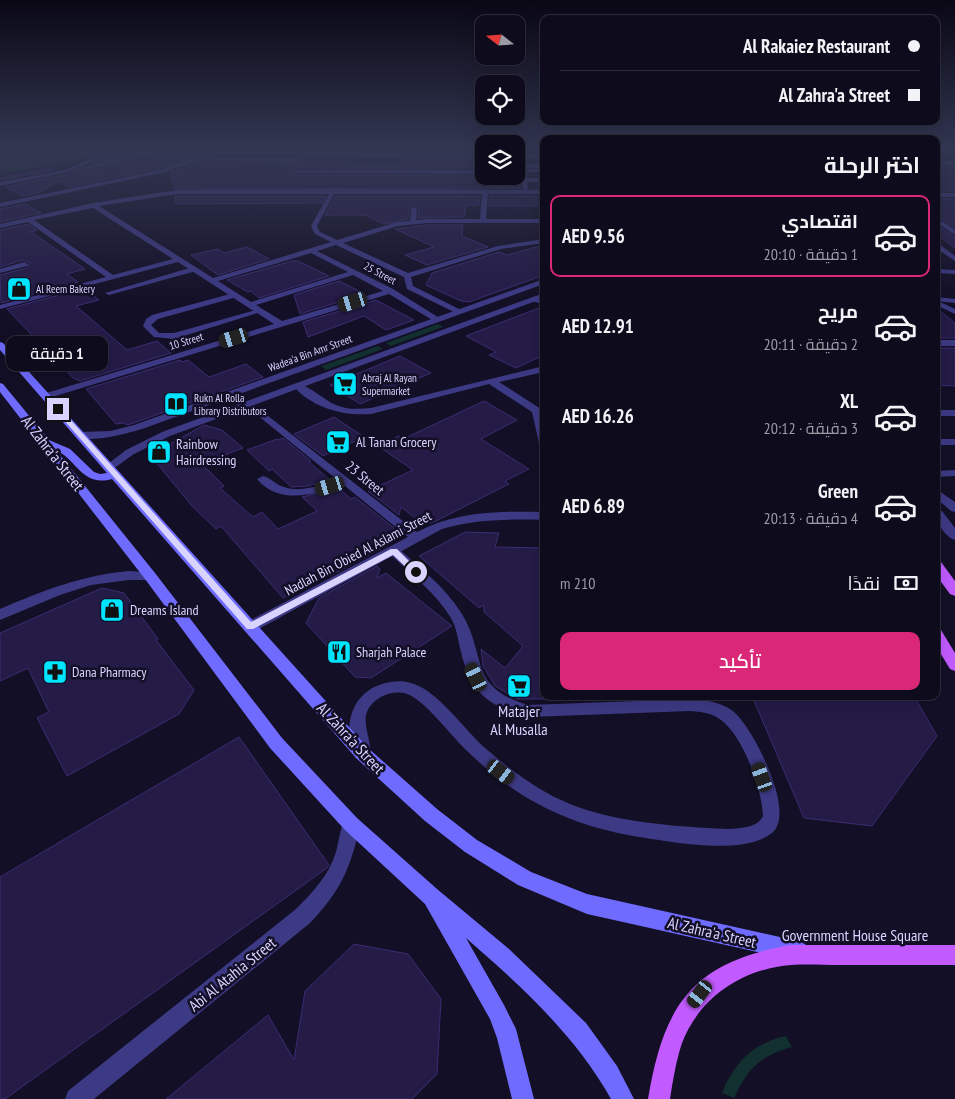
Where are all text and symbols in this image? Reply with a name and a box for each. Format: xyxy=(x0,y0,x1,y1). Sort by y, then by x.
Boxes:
north arrow xyxy=(475,15,525,65)
map controls xyxy=(475,15,525,185)
text: Al Rakaiez Restaurant xyxy=(743,34,890,58)
button: locate xyxy=(475,75,525,125)
text: Al Zahra'a Street xyxy=(779,83,890,107)
button: layers xyxy=(475,135,525,185)
text: اختر الرحلة xyxy=(824,151,920,179)
text: اقتصادي xyxy=(782,209,858,233)
icon: car xyxy=(873,214,918,259)
text: AED 9.56 xyxy=(562,224,625,248)
text: 1 دقيقة · 20:10 xyxy=(763,244,858,264)
street label: 25 Street xyxy=(361,259,399,287)
shop icon: Al Reem Bakery xyxy=(6,276,32,302)
place label: Al Reem Bakery xyxy=(36,282,96,296)
car xyxy=(336,290,369,314)
text: مريح xyxy=(818,299,858,323)
icon: car xyxy=(873,304,918,349)
text: AED 12.91 xyxy=(562,314,634,338)
car xyxy=(217,326,250,350)
street label: 10 Street xyxy=(167,329,205,353)
street label: Wadea'a Bin Amr Street xyxy=(266,331,354,375)
text: 2 دقيقة · 20:11 xyxy=(763,334,858,354)
callout: 1 دقيقة xyxy=(7,336,109,372)
text: 1 دقيقة xyxy=(30,343,84,363)
supermarket icon: Abraj Al Rayan Supermarket xyxy=(332,371,358,397)
place label: Abraj Al Rayan Supermarket xyxy=(362,371,417,398)
text: XL xyxy=(840,389,858,413)
library icon: Rukn Al Rolla Library Distributors xyxy=(163,391,189,417)
place label: Rukn Al Rolla Library Distributors xyxy=(194,391,267,418)
icon: car xyxy=(873,394,918,439)
route end xyxy=(47,398,69,420)
text: AED 16.26 xyxy=(562,404,634,428)
street label: Al Zahra'a Street xyxy=(17,411,89,495)
text: 3 دقيقة · 20:12 xyxy=(763,418,858,438)
supermarket icon: Al Tanan Grocery xyxy=(325,429,351,455)
place label: Al Tanan Grocery xyxy=(356,433,437,451)
place label: Rainbow Hairdressing xyxy=(176,435,236,469)
shop icon: Rainbow Hairdressing xyxy=(146,439,172,465)
street label: 23 Street xyxy=(342,457,388,499)
car xyxy=(313,474,346,498)
text: Green xyxy=(818,479,858,503)
icon: car xyxy=(873,484,918,529)
text: AED 6.89 xyxy=(562,494,625,518)
street label: Nadlah Bin Obied Al Aslami Street xyxy=(281,507,435,599)
text: 4 دقيقة · 20:13 xyxy=(763,508,858,528)
route start xyxy=(405,561,427,583)
icon: cash xyxy=(892,569,920,597)
text: نقدًا xyxy=(848,571,880,595)
text: 210 m xyxy=(560,573,595,593)
shop icon: Dreams Island xyxy=(99,597,125,623)
place label: Dreams Island xyxy=(130,601,198,619)
button: تأكيد xyxy=(560,632,920,690)
restaurant icon: Sharjah Palace xyxy=(326,639,352,665)
place label: Sharjah Palace xyxy=(356,643,426,661)
pharmacy icon: Dana Pharmacy xyxy=(42,659,68,685)
car xyxy=(462,660,489,694)
place label: Dana Pharmacy xyxy=(72,663,147,681)
supermarket icon: Matajer Al Musalla xyxy=(506,673,532,699)
street label: Al Zahra'a Street xyxy=(313,698,389,778)
place label: Matajer Al Musalla xyxy=(490,701,548,739)
car xyxy=(484,757,517,787)
car xyxy=(749,760,774,794)
street label: Al Zahra'a Street xyxy=(666,912,759,952)
street label: Government House Square xyxy=(782,925,928,945)
street label: Abi Al Atahia Street xyxy=(184,932,280,1015)
car xyxy=(684,978,715,1010)

